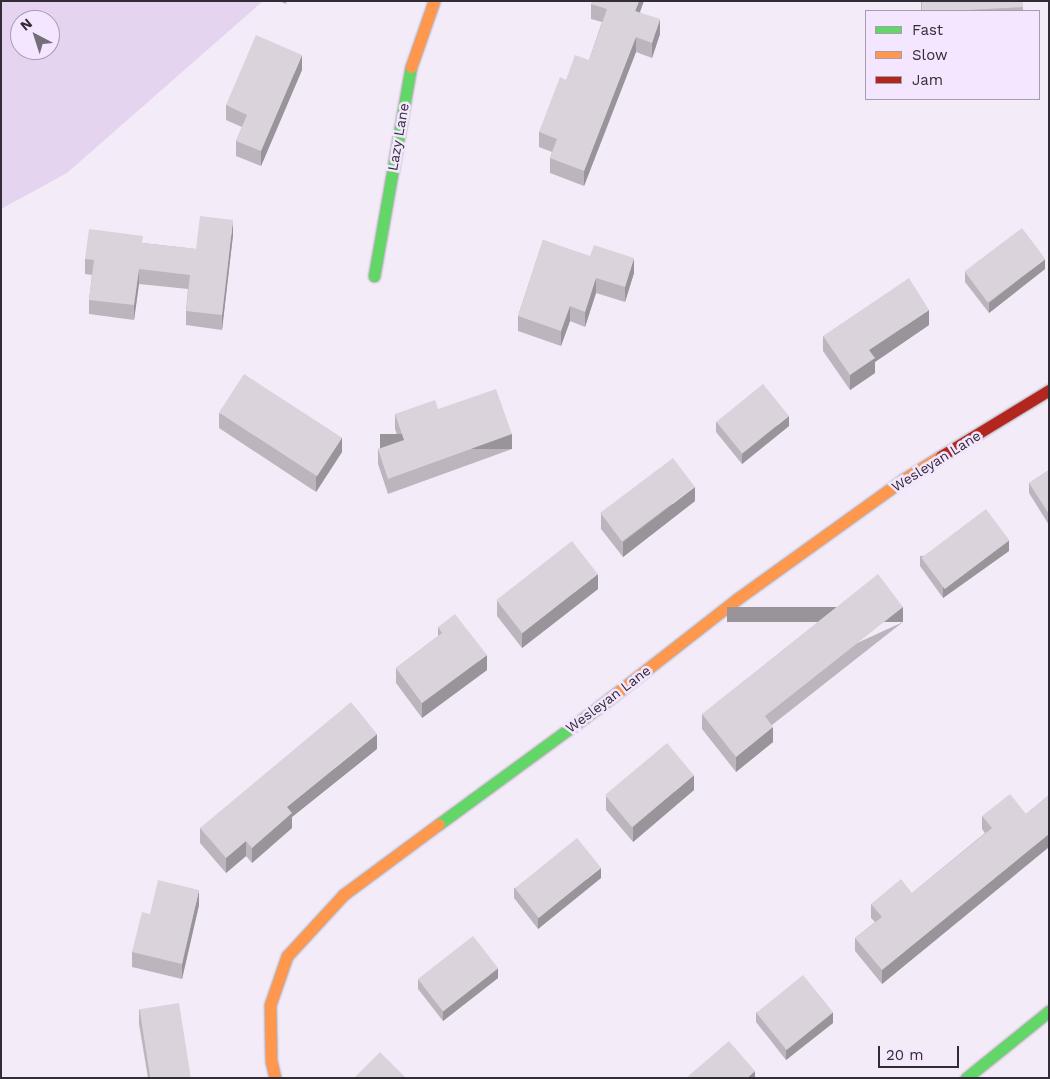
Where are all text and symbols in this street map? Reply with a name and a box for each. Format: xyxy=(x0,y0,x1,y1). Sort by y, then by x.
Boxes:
north arrow xyxy=(10,10,60,60)
legend xyxy=(865,10,1040,100)
text: N xyxy=(17,15,35,34)
text: Fast xyxy=(912,21,943,39)
text: Slow xyxy=(912,46,948,64)
text: Jam xyxy=(912,71,943,89)
street label: Lazy Lane xyxy=(384,102,412,172)
street label: Wesleyan Lane xyxy=(888,427,984,495)
street label: Wesleyan Lane xyxy=(562,662,654,736)
scale bar xyxy=(880,1036,961,1068)
text: 20 m xyxy=(886,1046,924,1064)

